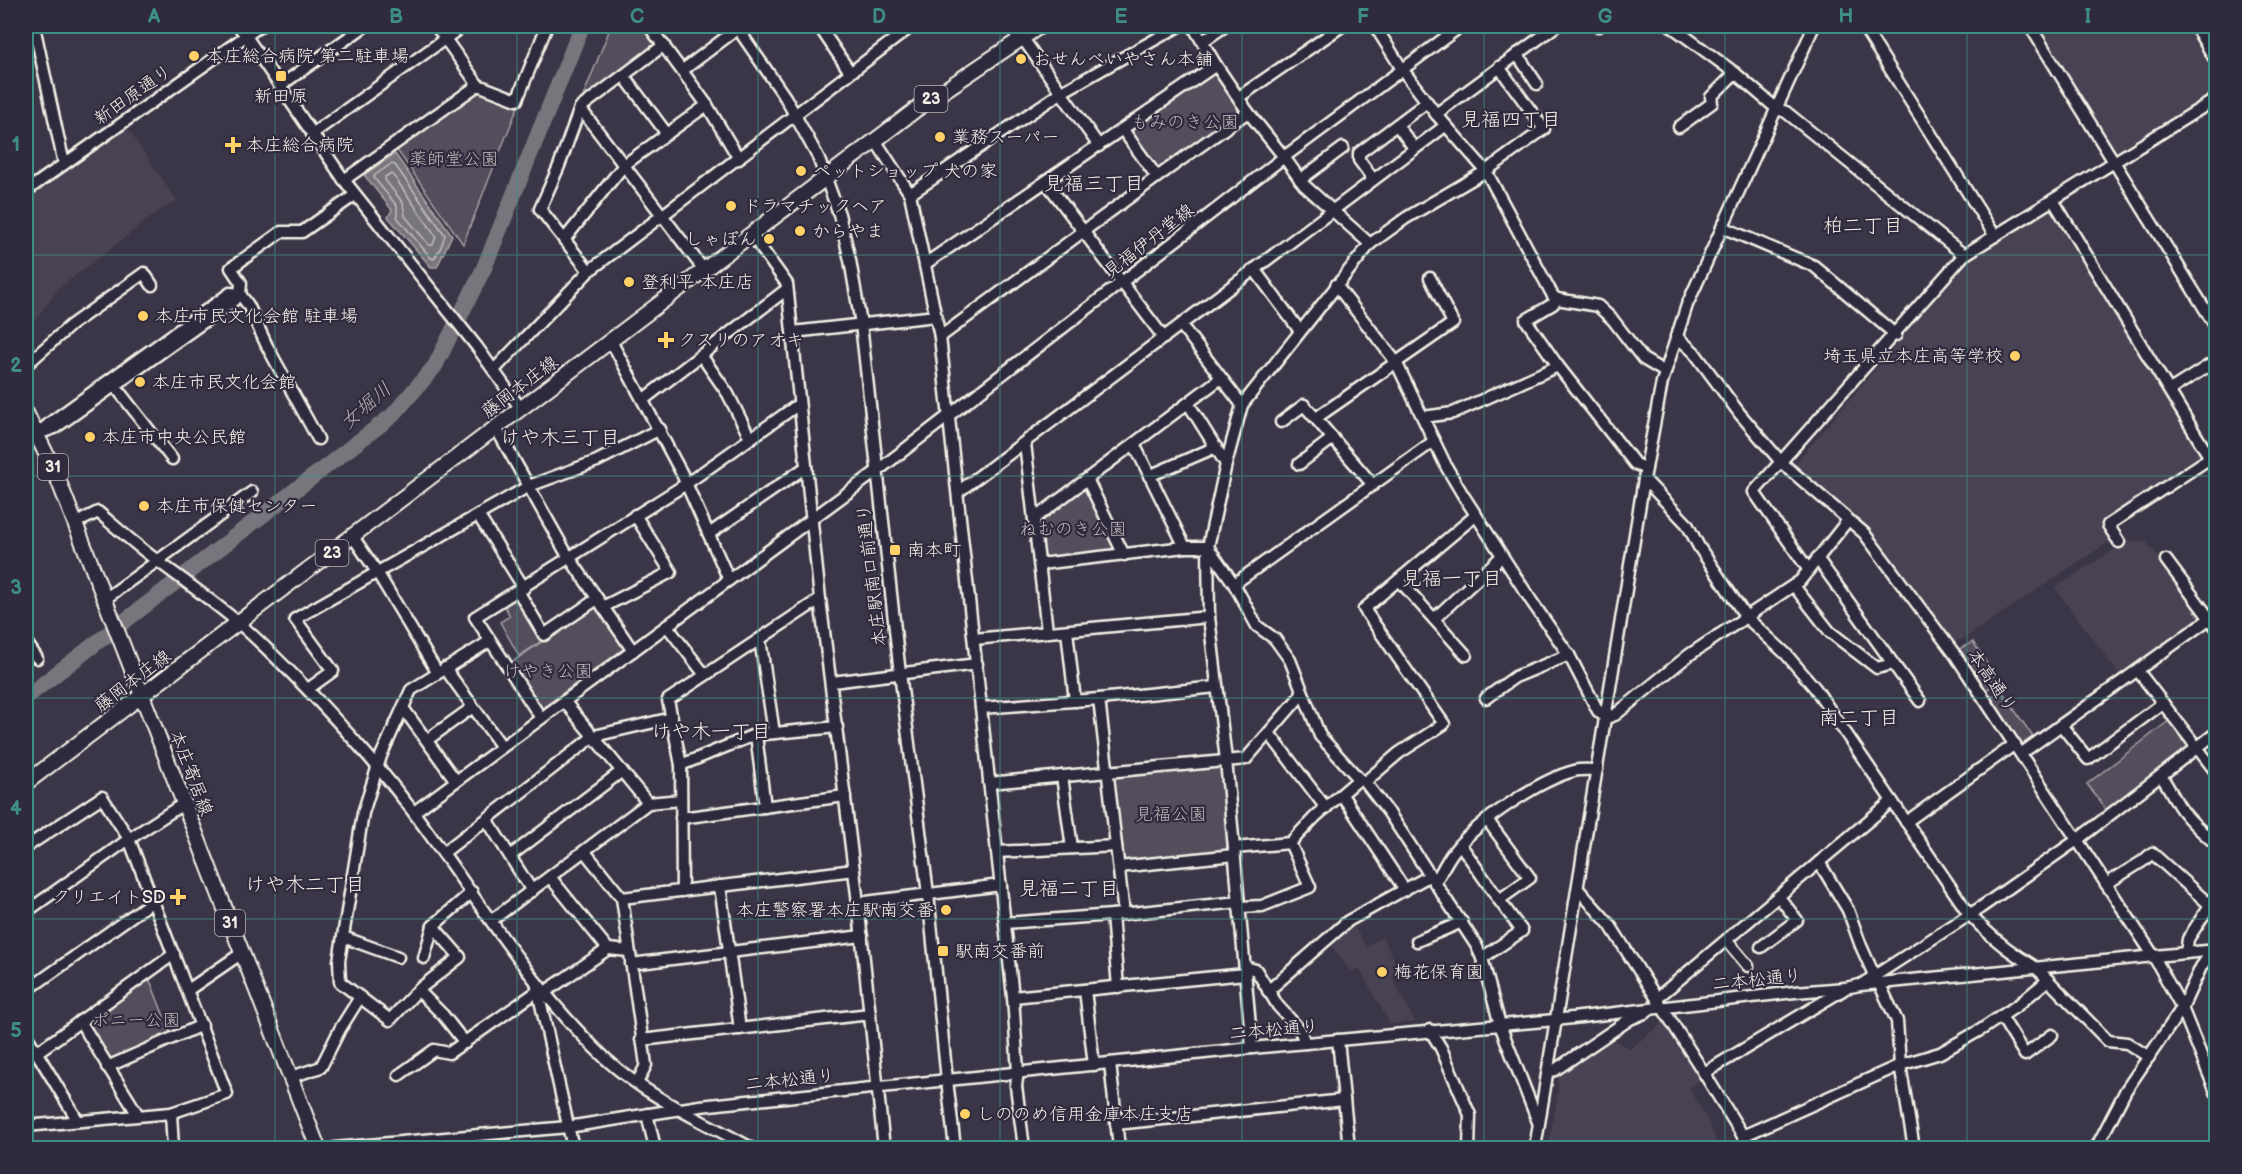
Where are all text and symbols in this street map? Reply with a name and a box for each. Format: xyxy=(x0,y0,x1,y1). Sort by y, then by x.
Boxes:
text: A xyxy=(147,5,161,29)
text: B xyxy=(389,5,403,29)
text: C xyxy=(630,5,644,29)
text: D xyxy=(872,5,886,29)
text: E xyxy=(1115,5,1128,29)
text: F xyxy=(1357,5,1369,29)
text: G xyxy=(1598,5,1613,29)
text: H xyxy=(1839,5,1853,29)
text: I xyxy=(2085,5,2091,29)
place label: 本庄総合病院 第二駐車場 xyxy=(206,46,409,67)
marker: 本庄総合病院 第二駐車場 xyxy=(187,49,201,63)
place label: おせんべいやさん本舗 xyxy=(1033,49,1213,70)
marker: おせんべいやさん本舗 xyxy=(1014,52,1028,66)
street label: 新田原通り xyxy=(90,61,176,129)
marker: 新田原 xyxy=(274,69,288,83)
place label: 新田原 xyxy=(254,86,308,107)
road number: 23 xyxy=(914,86,948,112)
district label: 見福四丁目 xyxy=(1461,108,1561,132)
park label: もみのき公園 xyxy=(1131,112,1239,133)
place label: 業務スーパー xyxy=(952,127,1059,148)
marker: 業務スーパー xyxy=(933,130,947,144)
text: 1 xyxy=(12,133,20,157)
place label: 本庄総合病院 xyxy=(246,135,354,156)
marker: 本庄総合病院 xyxy=(224,136,242,154)
park label: 薬師堂公園 xyxy=(409,149,499,170)
place label: ペットショップ 犬の家 xyxy=(813,161,997,182)
marker: ペットショップ 犬の家 xyxy=(794,164,808,178)
district label: 見福三丁目 xyxy=(1044,172,1144,196)
place label: ドラマチックヘア xyxy=(743,196,887,217)
marker: ドラマチックヘア xyxy=(724,199,738,213)
street label: 見福伊丹堂線 xyxy=(1100,199,1198,283)
district label: 柏二丁目 xyxy=(1823,214,1903,238)
place label: からやま xyxy=(812,221,884,242)
marker: からやま xyxy=(793,224,807,238)
place label: しゃぼん xyxy=(685,229,757,250)
marker: しゃぼん xyxy=(762,232,776,246)
place label: 登利平 本庄店 xyxy=(641,272,754,293)
marker: 登利平 本庄店 xyxy=(622,275,636,289)
place label: 本庄市民文化会館 駐車場 xyxy=(155,306,358,327)
marker: 本庄市民文化会館 駐車場 xyxy=(136,309,150,323)
place label: クスリのアオキ xyxy=(678,330,804,351)
marker: クスリのアオキ xyxy=(659,333,673,347)
place label: 埼玉県立本庄高等学校 xyxy=(1823,346,2003,367)
marker: 埼玉県立本庄高等学校 xyxy=(2008,349,2022,363)
street label: 藤岡本庄線 xyxy=(478,352,562,422)
text: 2 xyxy=(10,354,22,378)
place label: 本庄市民文化会館 xyxy=(152,372,296,393)
marker: 本庄市民文化会館 xyxy=(133,375,147,389)
water label: 女堀川 xyxy=(335,377,397,435)
district label: けや木三丁目 xyxy=(500,426,620,450)
place label: 本庄市中央公民館 xyxy=(102,427,246,448)
marker: 本庄市中央公民館 xyxy=(83,430,97,444)
road number: 31 xyxy=(38,454,68,480)
place label: 本庄市保健センター xyxy=(156,496,317,517)
marker: 本庄市保健センター xyxy=(137,499,151,513)
street label: 本庄駅南口前通り xyxy=(853,502,891,648)
park label: ねむのき公園 xyxy=(1019,519,1127,540)
road number: 23 xyxy=(316,540,348,566)
place label: 南本町 xyxy=(907,540,961,561)
marker: 南本町 xyxy=(888,543,902,557)
district label: 見福一丁目 xyxy=(1402,567,1502,591)
text: 3 xyxy=(10,576,22,600)
street label: 本高通り xyxy=(1963,645,2021,717)
street label: 藤岡本庄線 xyxy=(91,646,175,716)
park label: けやき公園 xyxy=(503,661,593,682)
district label: 南二丁目 xyxy=(1819,706,1899,730)
district label: けや木一丁目 xyxy=(651,720,771,744)
street label: 本庄寄居線 xyxy=(165,727,217,819)
text: 4 xyxy=(10,797,22,821)
park label: 見福公園 xyxy=(1135,804,1207,825)
district label: けや木二丁目 xyxy=(245,873,365,897)
district label: 見福二丁目 xyxy=(1019,877,1119,901)
place label: クリエイトSD xyxy=(52,887,166,908)
marker: クリエイトSD xyxy=(171,890,185,904)
place label: 本庄警察署本庄駅南交番 xyxy=(736,900,934,921)
marker: 本庄警察署本庄駅南交番 xyxy=(939,903,953,917)
road number: 31 xyxy=(215,910,245,936)
place label: 駅南交番前 xyxy=(955,941,1045,962)
marker: 駅南交番前 xyxy=(936,944,950,958)
place label: 梅花保育園 xyxy=(1394,962,1484,983)
marker: 梅花保育園 xyxy=(1375,965,1389,979)
street label: 二本松通り xyxy=(1711,965,1803,995)
park label: ポニー公園 xyxy=(91,1010,181,1031)
street label: 二本松通り xyxy=(1228,1016,1320,1044)
text: 5 xyxy=(10,1019,22,1043)
street label: 二本松通り xyxy=(744,1065,836,1095)
place label: しののめ信用金庫本庄支店 xyxy=(977,1104,1193,1125)
marker: しののめ信用金庫本庄支店 xyxy=(958,1107,972,1121)

